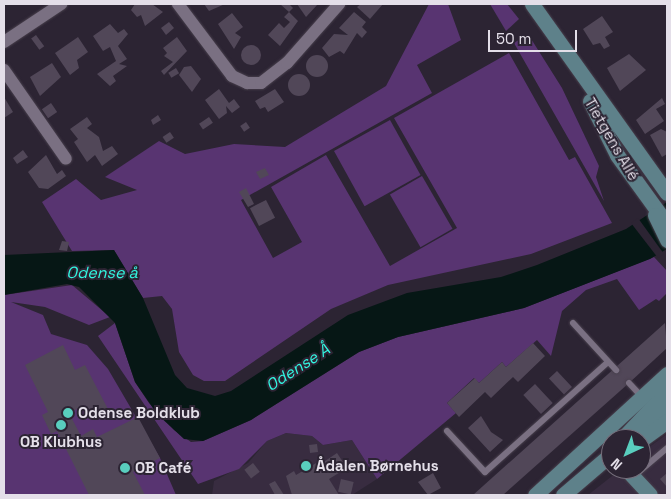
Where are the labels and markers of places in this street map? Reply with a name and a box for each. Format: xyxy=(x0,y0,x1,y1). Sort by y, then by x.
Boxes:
place label: Odense Boldklub xyxy=(78,404,200,422)
marker: Odense Boldklub xyxy=(62,407,74,419)
marker: OB Klubhus xyxy=(55,419,67,431)
place label: OB Klubhus xyxy=(20,433,102,451)
place label: Ådalen Børnehus xyxy=(316,457,439,475)
place label: OB Café xyxy=(135,459,191,477)
marker: Ådalen Børnehus xyxy=(300,460,312,472)
marker: OB Café xyxy=(119,462,131,474)

